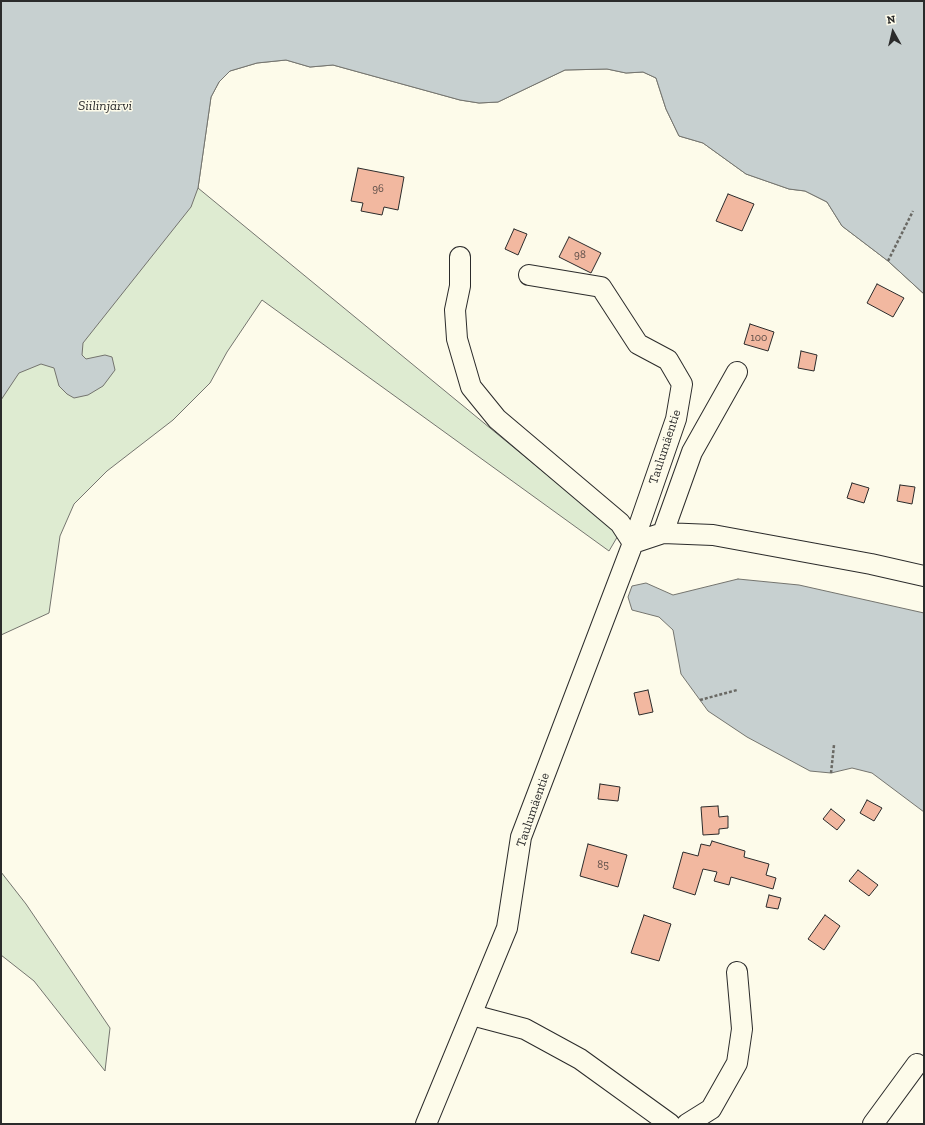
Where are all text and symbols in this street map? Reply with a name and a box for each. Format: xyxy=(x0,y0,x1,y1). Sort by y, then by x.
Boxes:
north arrow xyxy=(873,12,913,52)
text: N xyxy=(886,13,896,27)
water label: Siilinjärvi xyxy=(78,98,132,114)
house number: 96 xyxy=(372,182,384,196)
house number: 98 xyxy=(574,248,586,262)
house number: 100 xyxy=(751,331,767,345)
street label: Taulumäentie xyxy=(646,408,684,486)
street label: Taulumäentie xyxy=(513,771,553,849)
house number: 85 xyxy=(597,858,609,872)

